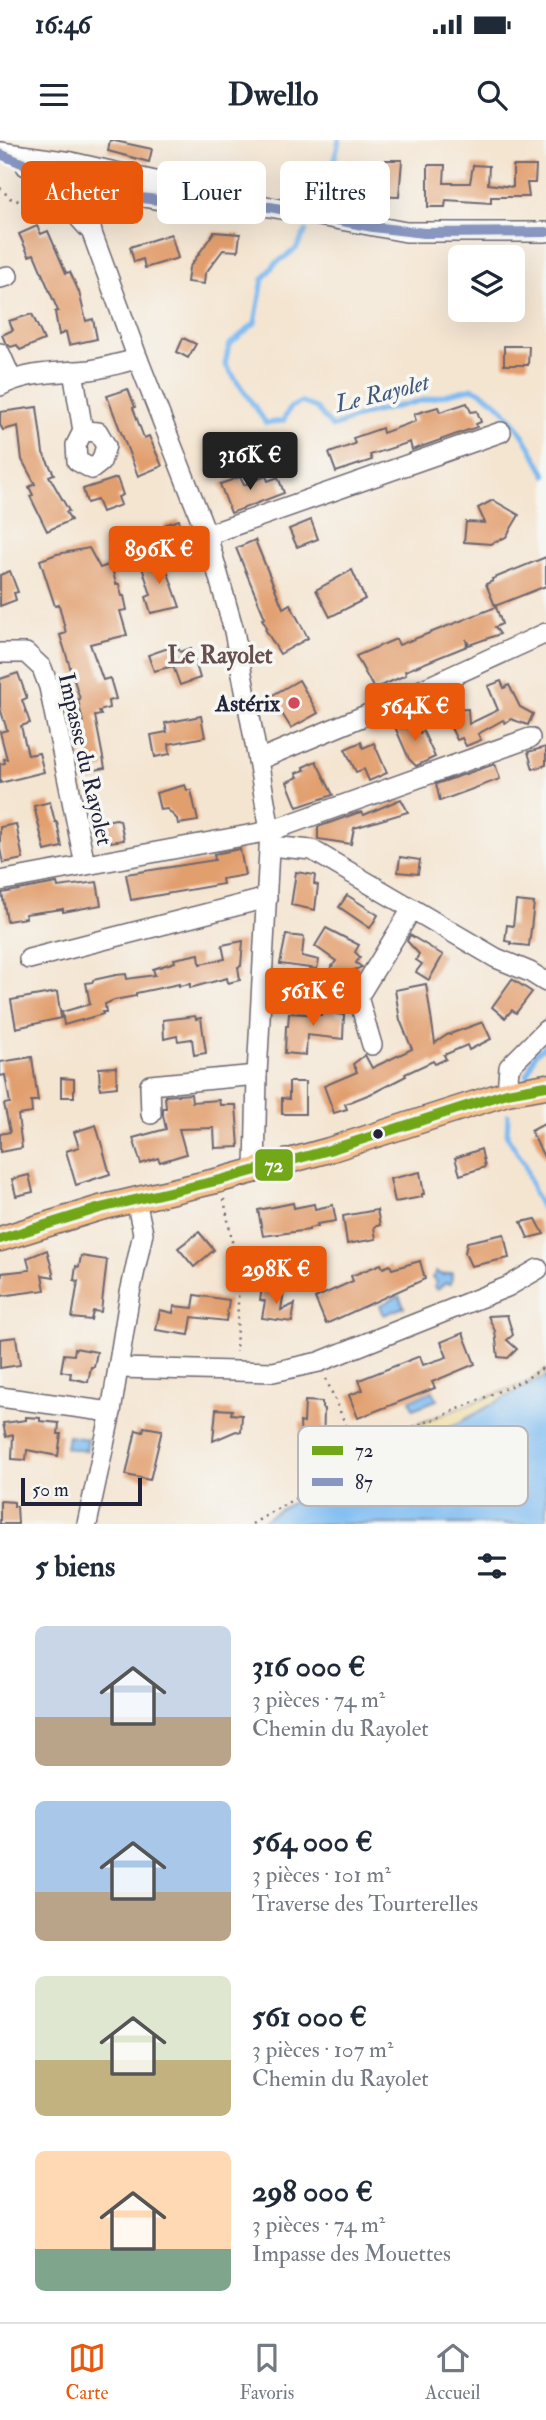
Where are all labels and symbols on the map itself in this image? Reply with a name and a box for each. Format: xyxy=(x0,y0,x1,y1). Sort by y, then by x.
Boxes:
water label: Le Rayolet xyxy=(331,367,433,420)
pin: 316K € xyxy=(193,432,307,492)
pin: 896K € xyxy=(102,526,216,586)
district label: Le Rayolet xyxy=(168,640,273,671)
street label: Impasse du Rayolet xyxy=(51,670,119,848)
pin: 564K € xyxy=(358,684,472,743)
place label: Astérix xyxy=(215,689,281,718)
marker: Astérix xyxy=(286,695,302,711)
pin: 561K € xyxy=(256,968,370,1028)
unlabelled marker xyxy=(371,1127,385,1141)
line badge: 72 xyxy=(254,1148,294,1182)
text: 72 xyxy=(265,1154,284,1178)
pin: 298K € xyxy=(219,1246,333,1306)
legend xyxy=(298,1426,528,1506)
text: 72 xyxy=(355,1439,373,1463)
text: 87 xyxy=(355,1471,373,1495)
scale bar xyxy=(21,1475,142,1507)

